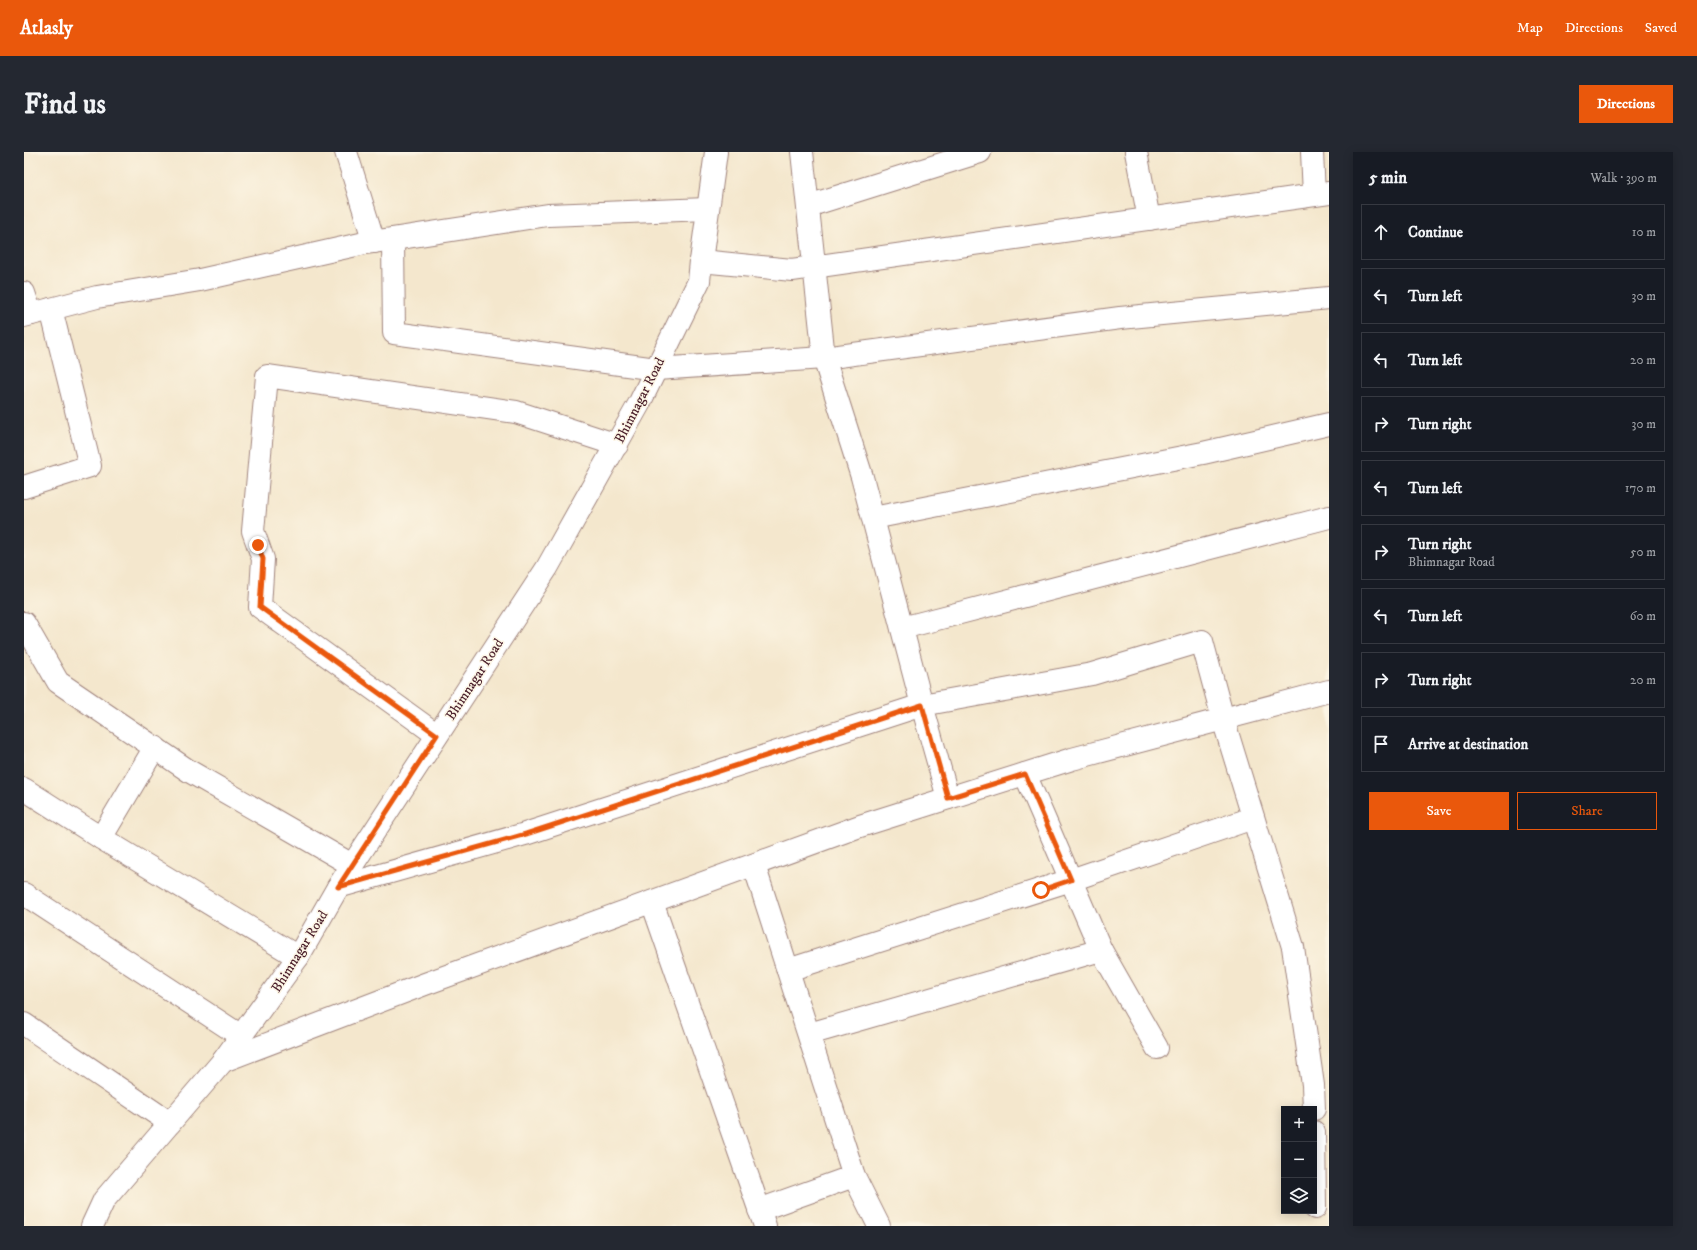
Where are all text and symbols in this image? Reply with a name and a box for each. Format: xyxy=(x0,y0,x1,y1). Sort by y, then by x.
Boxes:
text: Atlasly xyxy=(20,17,73,40)
text: Map xyxy=(1517,19,1543,37)
text: Directions xyxy=(1565,19,1623,37)
text: Saved xyxy=(1645,19,1677,37)
button: Directions xyxy=(1579,85,1673,123)
text: Find us xyxy=(24,87,106,122)
text: 5 min xyxy=(1369,167,1407,189)
text: Walk · 390 m xyxy=(1590,170,1657,186)
icon: ahead xyxy=(1370,221,1392,243)
text: Continue xyxy=(1408,223,1463,242)
text: 10 m xyxy=(1632,224,1656,240)
icon: left xyxy=(1370,285,1392,307)
text: Turn left xyxy=(1408,287,1462,306)
text: 30 m xyxy=(1632,288,1656,304)
icon: left xyxy=(1370,349,1392,371)
text: Turn left xyxy=(1408,351,1462,370)
text: 20 m xyxy=(1630,352,1656,368)
street label: Bhimnagar Road xyxy=(611,355,669,446)
icon: right xyxy=(1370,413,1392,435)
text: Turn right xyxy=(1408,415,1471,434)
text: 30 m xyxy=(1632,416,1656,432)
icon: left xyxy=(1370,477,1392,499)
text: Turn left xyxy=(1408,479,1462,498)
text: 170 m xyxy=(1625,480,1656,496)
text: Turn right xyxy=(1408,535,1471,554)
route end xyxy=(249,536,267,554)
icon: right xyxy=(1370,541,1392,563)
text: 50 m xyxy=(1630,544,1656,560)
text: Bhimnagar Road xyxy=(1408,554,1495,570)
icon: left xyxy=(1370,605,1392,627)
text: Turn left xyxy=(1408,607,1462,626)
text: 60 m xyxy=(1630,608,1656,624)
street label: Bhimnagar Road xyxy=(442,635,508,724)
icon: right xyxy=(1370,669,1392,691)
text: Turn right xyxy=(1408,671,1471,690)
text: 20 m xyxy=(1630,672,1656,688)
icon: arrive xyxy=(1370,733,1392,755)
text: Arrive at destination xyxy=(1408,735,1528,754)
button: Save xyxy=(1369,792,1509,830)
button: Share xyxy=(1517,792,1657,830)
route start xyxy=(1032,881,1050,899)
street label: Bhimnagar Road xyxy=(267,907,332,996)
map controls xyxy=(1281,1106,1317,1214)
button: + xyxy=(1281,1106,1317,1142)
button: − xyxy=(1281,1142,1317,1178)
button: layers xyxy=(1281,1178,1317,1214)

